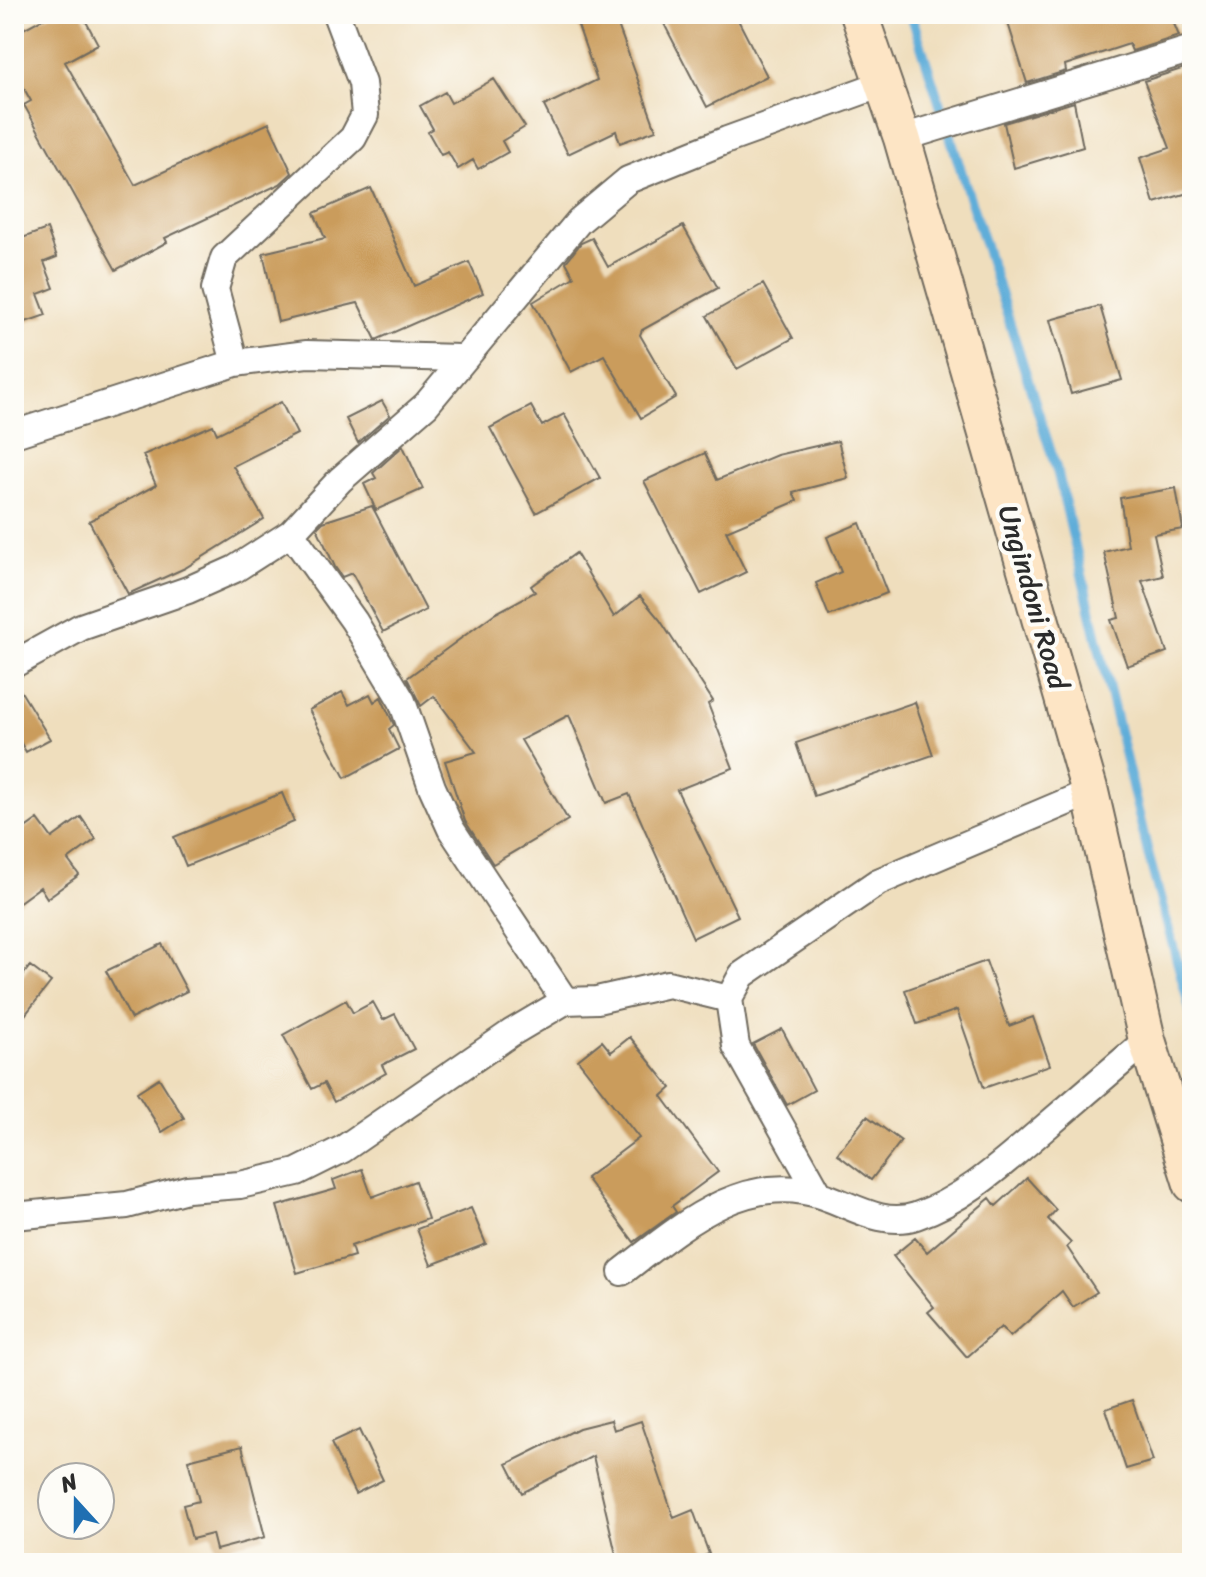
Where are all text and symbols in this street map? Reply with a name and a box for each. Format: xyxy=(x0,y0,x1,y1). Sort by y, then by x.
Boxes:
street label: Ungindoni Road xyxy=(984,499,1084,697)
north arrow xyxy=(36,1461,116,1541)
text: N xyxy=(54,1462,84,1504)

